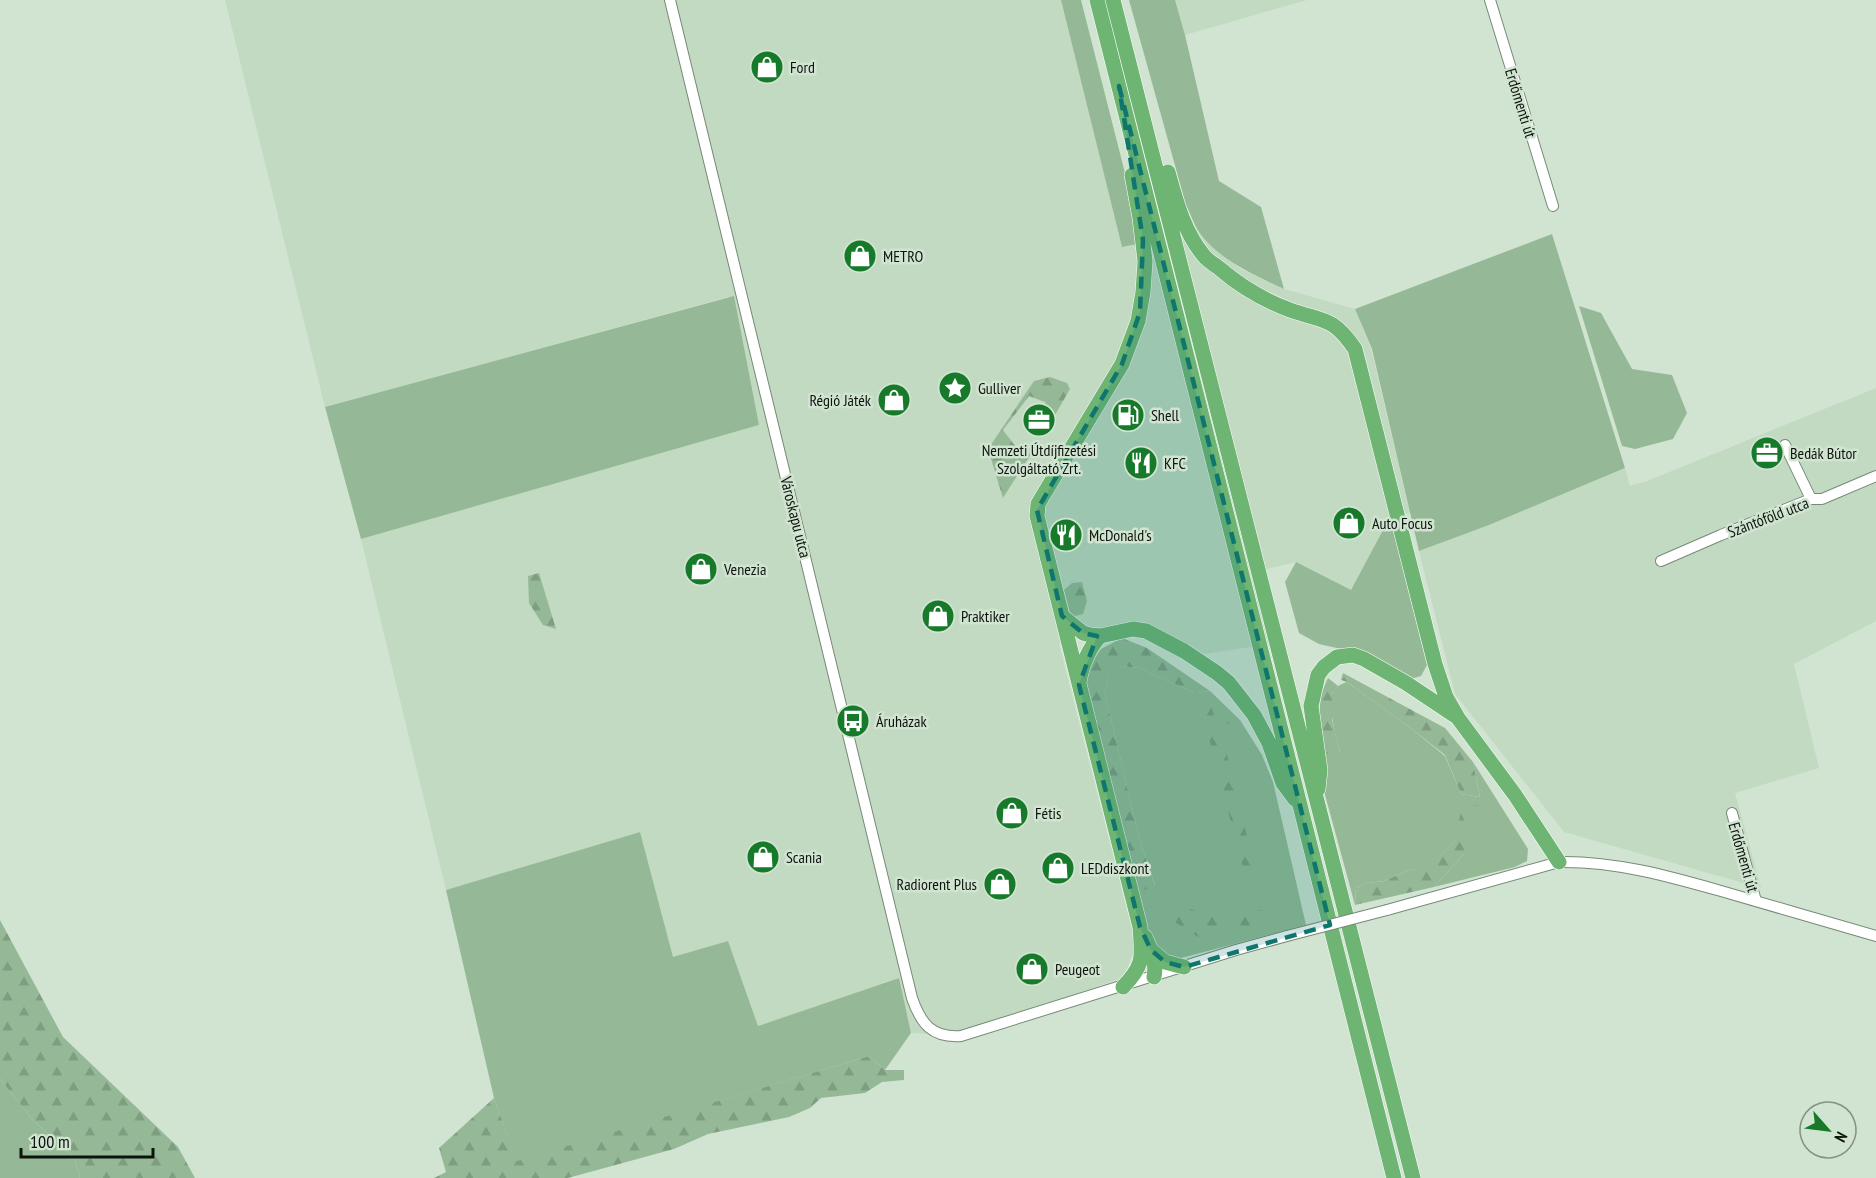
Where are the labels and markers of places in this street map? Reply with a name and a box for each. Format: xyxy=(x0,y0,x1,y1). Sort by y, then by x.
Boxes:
shop icon: Ford xyxy=(749,49,785,85)
place label: Ford xyxy=(790,57,815,77)
shop icon: METRO xyxy=(842,238,878,274)
place label: METRO xyxy=(883,246,923,266)
place icon: Gulliver xyxy=(937,370,973,406)
place label: Gulliver xyxy=(978,378,1022,398)
shop icon: Régió Játék xyxy=(876,382,912,418)
place label: Régió Játék xyxy=(809,390,872,410)
fuel station icon: Shell xyxy=(1110,397,1146,433)
office icon: Nemzeti Útdíjfizetési Szolgáltató Zrt. xyxy=(1021,402,1057,438)
place label: Shell xyxy=(1151,405,1179,425)
office icon: Bedák Bútor xyxy=(1749,435,1785,471)
place label: Nemzeti Útdíjfizetési Szolgáltató Zrt. xyxy=(982,440,1096,478)
place label: Bedák Bútor xyxy=(1790,443,1857,463)
restaurant icon: KFC xyxy=(1123,445,1159,481)
place label: KFC xyxy=(1164,453,1186,473)
shop icon: Auto Focus xyxy=(1331,505,1367,541)
place label: Auto Focus xyxy=(1372,513,1433,533)
restaurant icon: McDonald's xyxy=(1048,517,1084,553)
place label: McDonald's xyxy=(1089,525,1152,545)
shop icon: Venezia xyxy=(683,551,719,587)
place label: Venezia xyxy=(723,559,766,579)
shop icon: Praktiker xyxy=(920,598,956,634)
place label: Praktiker xyxy=(961,606,1010,626)
bus stop icon: Áruházak xyxy=(835,703,871,739)
place label: Áruházak xyxy=(876,711,927,731)
shop icon: Fétis xyxy=(994,795,1030,831)
place label: Fétis xyxy=(1035,803,1062,823)
shop icon: Scania xyxy=(745,839,781,875)
place label: Scania xyxy=(786,847,822,867)
shop icon: LEDdiszkont xyxy=(1040,850,1076,886)
place label: LEDdiszkont xyxy=(1081,858,1149,878)
shop icon: Radiorent Plus xyxy=(982,866,1018,902)
place label: Radiorent Plus xyxy=(897,874,977,894)
shop icon: Peugeot xyxy=(1014,951,1050,987)
place label: Peugeot xyxy=(1055,959,1101,979)

